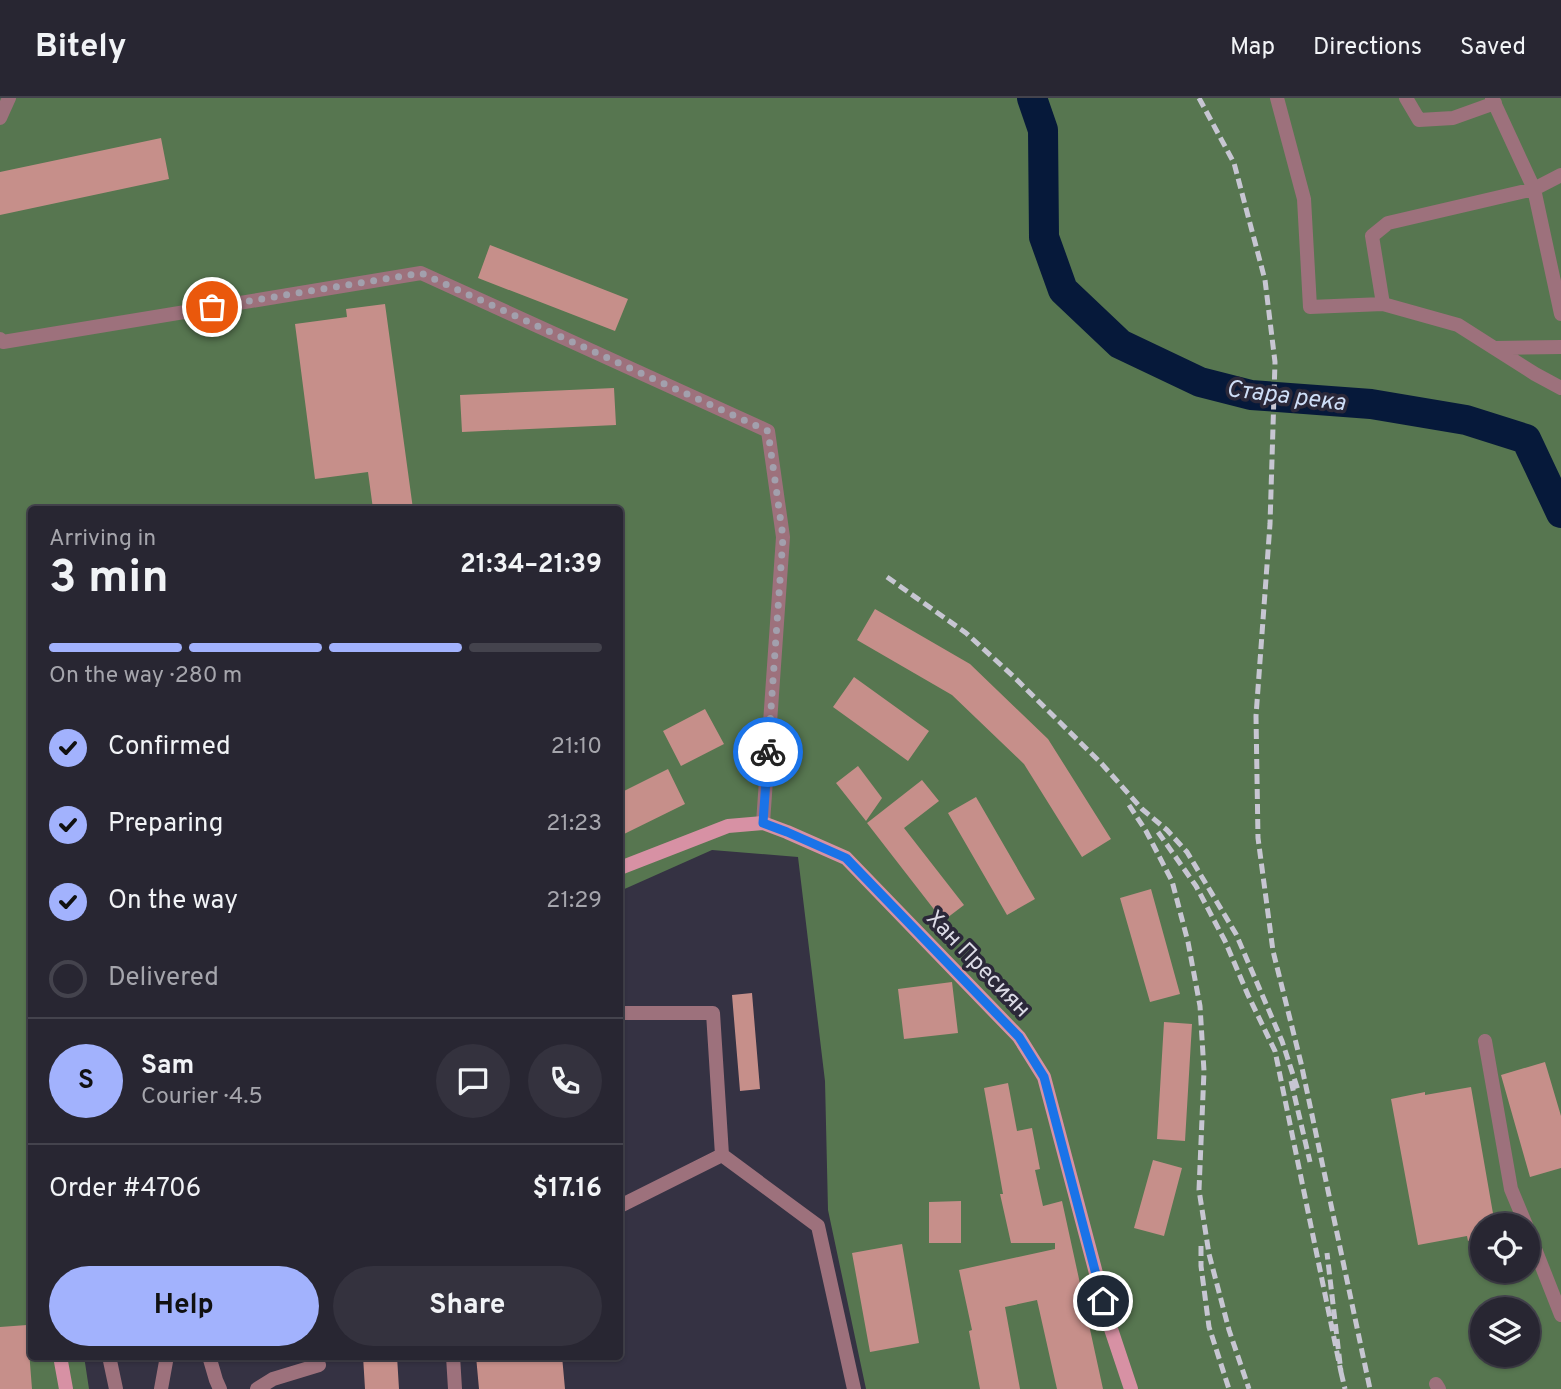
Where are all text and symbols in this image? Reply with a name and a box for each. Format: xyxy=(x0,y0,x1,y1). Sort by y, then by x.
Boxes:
text: Bitely xyxy=(35,27,127,69)
text: Map xyxy=(1230,33,1275,63)
text: Directions xyxy=(1313,33,1422,63)
text: Saved xyxy=(1460,33,1526,63)
pin xyxy=(182,277,242,337)
icon: bag xyxy=(193,288,231,326)
water label: Стара река xyxy=(1224,375,1348,419)
text: Arriving in xyxy=(49,525,156,554)
text: 21:34–21:39 xyxy=(460,549,602,582)
text: 3 min xyxy=(49,550,169,609)
text: On the way · 280 m xyxy=(49,662,242,691)
courier xyxy=(733,717,803,787)
icon: check xyxy=(49,729,87,767)
text: Confirmed xyxy=(108,731,231,764)
text: 21:10 xyxy=(551,733,602,762)
icon: bike xyxy=(749,733,787,771)
icon: check xyxy=(49,806,87,844)
text: Preparing xyxy=(108,808,223,841)
text: 21:23 xyxy=(546,810,602,839)
icon: check xyxy=(49,883,87,921)
text: On the way xyxy=(108,885,238,918)
text: 21:29 xyxy=(546,887,602,916)
street label: Хан Пресиян xyxy=(919,905,1036,1024)
text: Delivered xyxy=(108,962,219,995)
button: chat xyxy=(436,1044,510,1118)
button: phone xyxy=(528,1044,602,1118)
text: Sam xyxy=(141,1050,194,1083)
text: S xyxy=(78,1065,94,1098)
text: Courier · 4.5 xyxy=(141,1083,263,1112)
text: Order #4706 xyxy=(49,1173,201,1206)
text: $17.16 xyxy=(533,1173,602,1206)
map controls xyxy=(1470,1213,1540,1367)
button: locate xyxy=(1470,1213,1540,1283)
button: Help xyxy=(49,1266,319,1346)
button: Share xyxy=(333,1266,602,1346)
pin xyxy=(1073,1271,1133,1331)
icon: home xyxy=(1084,1282,1122,1320)
button: layers xyxy=(1470,1297,1540,1367)

